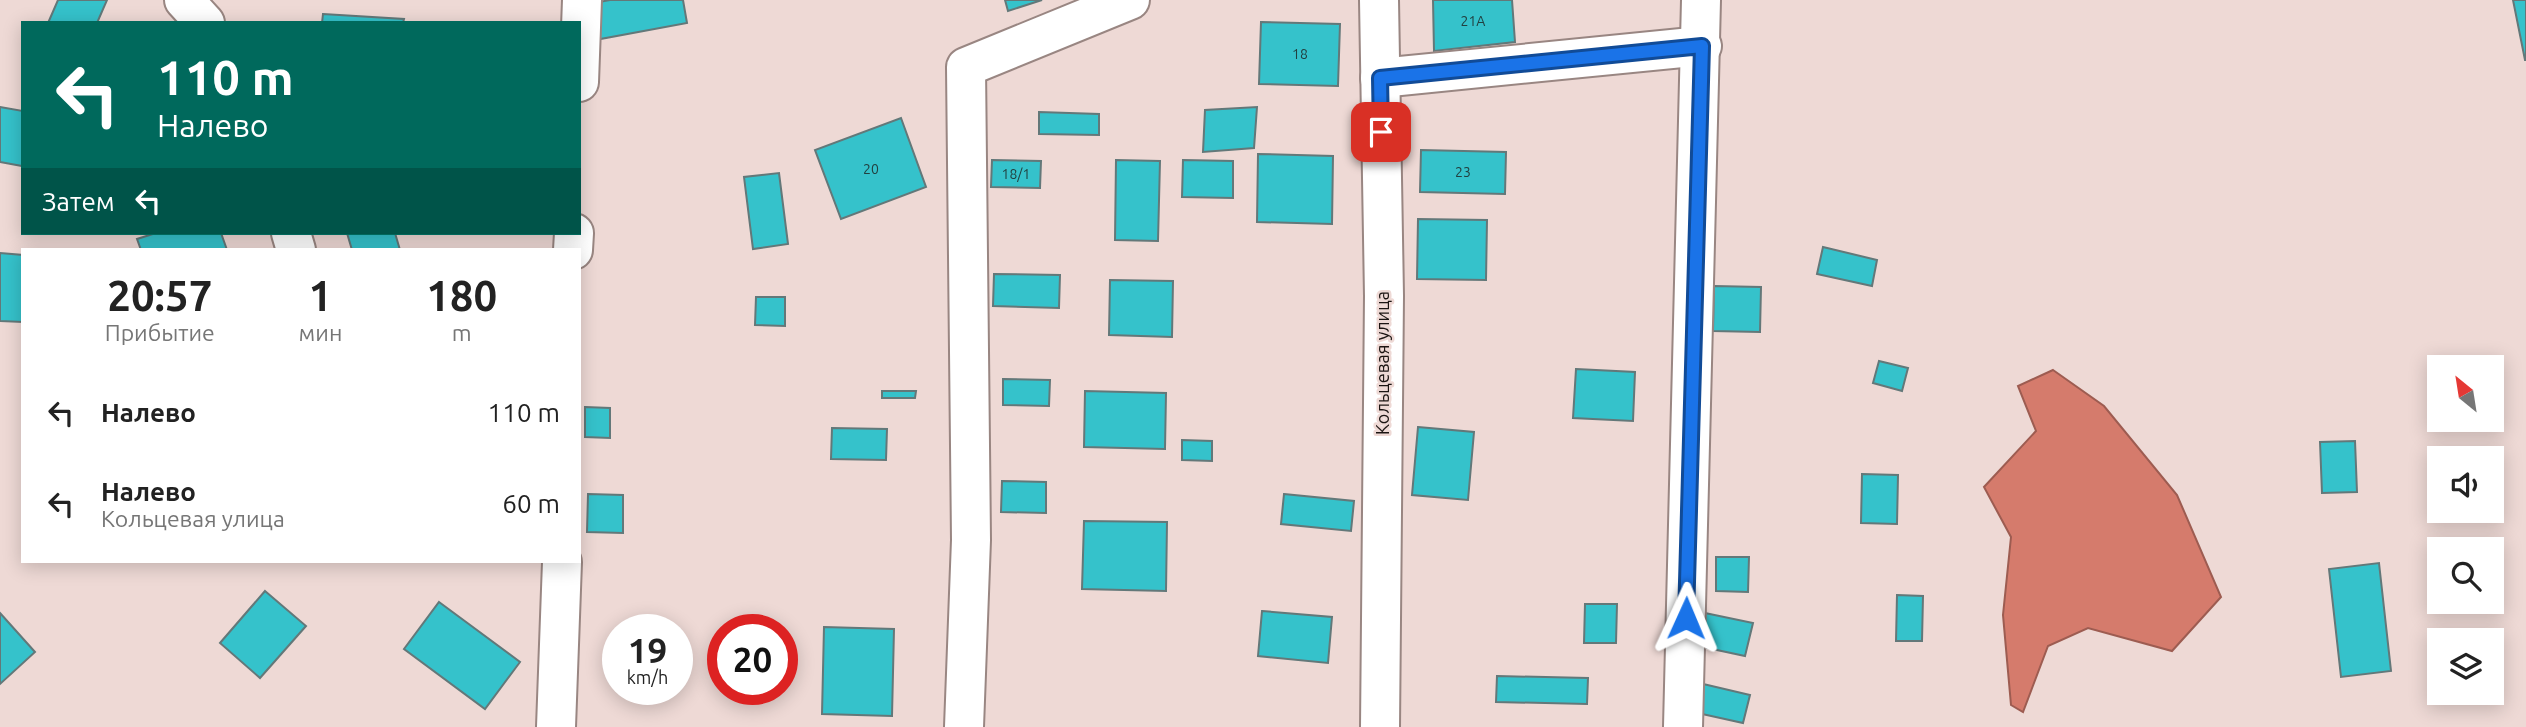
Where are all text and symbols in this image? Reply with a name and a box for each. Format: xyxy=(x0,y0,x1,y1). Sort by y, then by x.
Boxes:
house number: 21А xyxy=(1461,13,1485,29)
house number: 18 xyxy=(1292,46,1308,62)
icon: left xyxy=(42,49,133,140)
text: 110 m xyxy=(157,49,294,104)
pin xyxy=(1351,102,1411,162)
text: Налево xyxy=(157,107,269,143)
icon: arrive xyxy=(1362,113,1400,151)
house number: 20 xyxy=(863,161,879,177)
house number: 23 xyxy=(1455,164,1471,180)
house number: 18/1 xyxy=(1002,166,1030,182)
icon: left xyxy=(129,182,167,220)
text: Затем xyxy=(42,187,115,216)
text: 20:57 xyxy=(107,272,212,319)
text: 1 xyxy=(309,272,332,319)
text: 180 xyxy=(426,272,497,319)
street label: Кольцевая улица xyxy=(1372,291,1392,435)
text: Прибытие xyxy=(105,320,215,345)
text: мин xyxy=(299,320,342,345)
text: m xyxy=(452,320,472,345)
north arrow xyxy=(2427,355,2504,432)
map controls xyxy=(2427,355,2504,705)
icon: left xyxy=(42,394,80,432)
text: Налево xyxy=(101,398,196,427)
text: 110 m xyxy=(488,398,560,427)
button: sound xyxy=(2427,446,2504,523)
text: Налево xyxy=(101,477,196,506)
icon: left xyxy=(42,485,80,523)
text: 60 m xyxy=(502,489,560,518)
text: Кольцевая улица xyxy=(101,506,285,531)
button: search xyxy=(2427,537,2504,614)
position arrow xyxy=(1649,581,1723,655)
speed limit sign: 20 xyxy=(707,614,798,705)
button: layers xyxy=(2427,628,2504,705)
text: 19 xyxy=(628,630,667,670)
text: km/h xyxy=(627,667,668,687)

